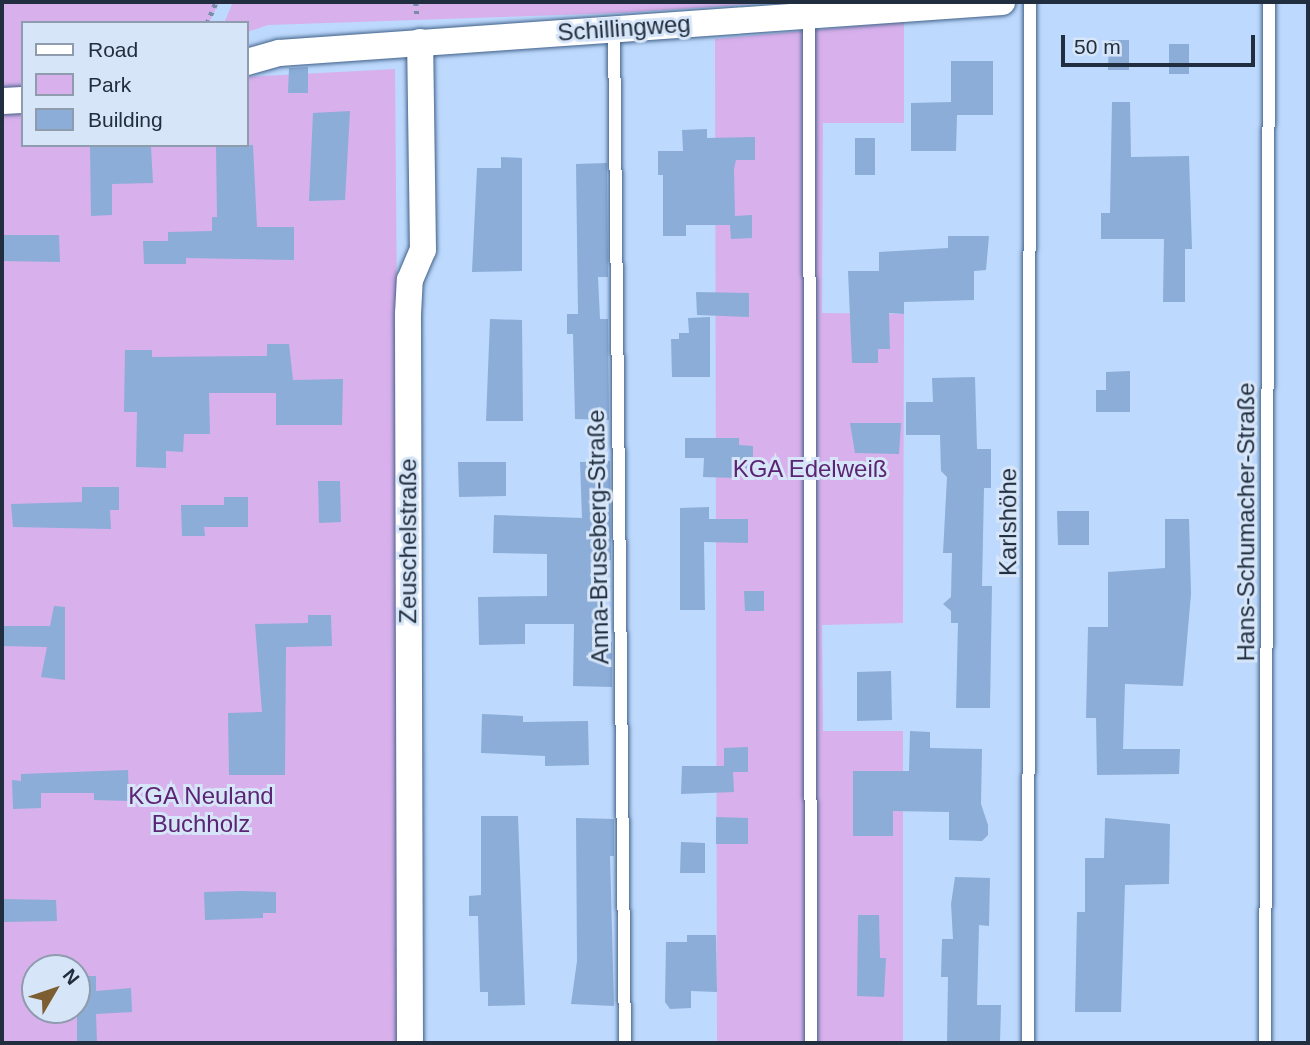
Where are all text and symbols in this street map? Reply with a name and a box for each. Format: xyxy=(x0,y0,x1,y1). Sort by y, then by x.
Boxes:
street label: Schillingweg xyxy=(556,9,692,47)
legend xyxy=(21,21,248,147)
scale bar xyxy=(1065,21,1259,65)
text: 50 m xyxy=(1074,35,1121,58)
text: Road xyxy=(88,38,138,61)
text: Park xyxy=(88,73,131,96)
text: Building xyxy=(88,108,163,131)
street label: Hans-Schumacher-Straße xyxy=(1232,383,1260,661)
street label: Anna-Bruseberg-Straße xyxy=(581,409,615,665)
park label: KGA Edelweiß xyxy=(732,455,888,483)
street label: Zeuschelstraße xyxy=(394,458,422,624)
street label: Karlshöhe xyxy=(994,468,1022,576)
park label: KGA Neuland Buchholz xyxy=(128,782,274,838)
north arrow xyxy=(21,954,91,1024)
text: N xyxy=(59,965,84,989)

